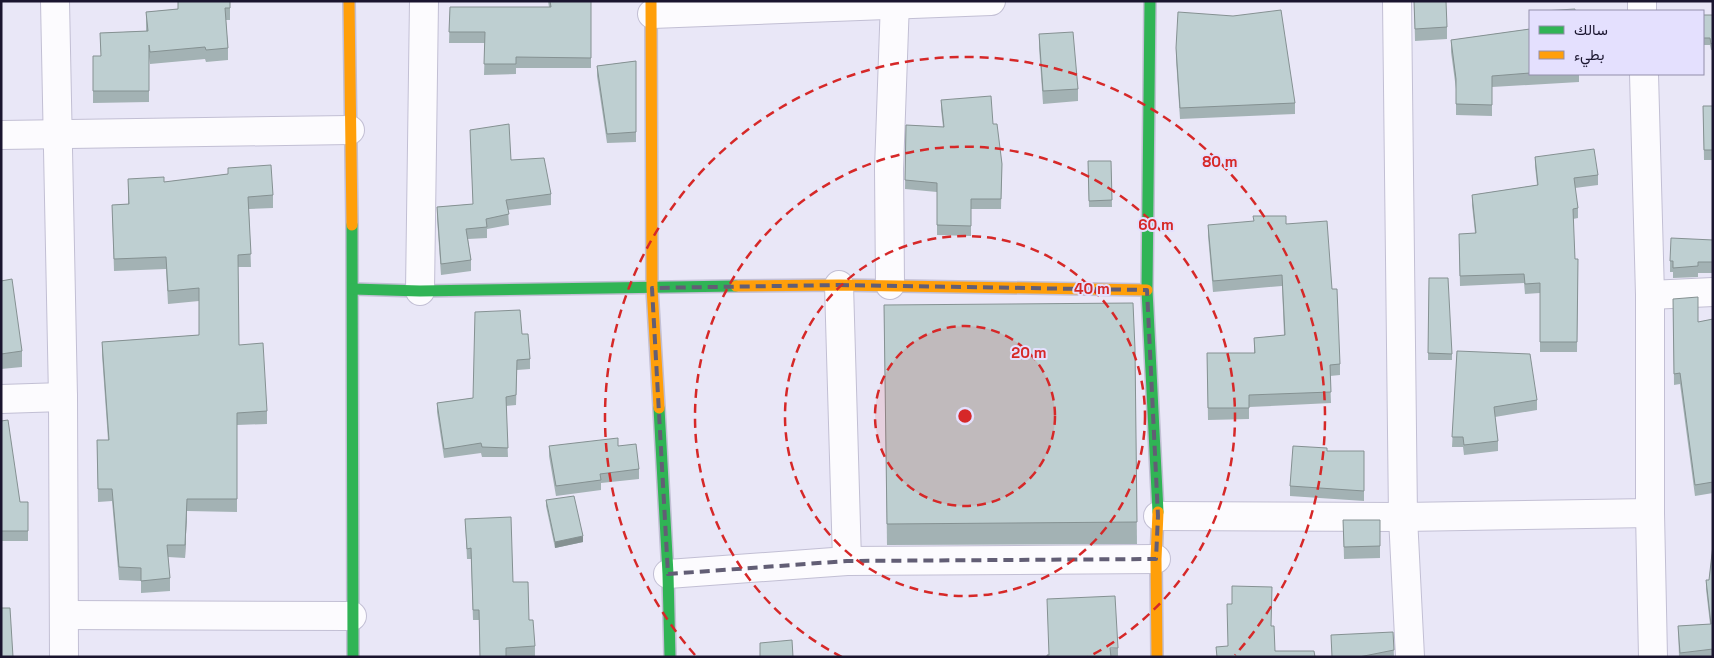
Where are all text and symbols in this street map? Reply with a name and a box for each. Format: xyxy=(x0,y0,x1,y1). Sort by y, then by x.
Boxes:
legend xyxy=(1529,10,1704,75)
text: سالك xyxy=(1574,20,1608,39)
text: بطيء xyxy=(1574,45,1604,68)
text: 80 m xyxy=(1202,152,1238,171)
text: 60 m xyxy=(1138,215,1174,234)
text: 40 m xyxy=(1074,279,1110,298)
text: 20 m xyxy=(1011,343,1047,362)
centre of rings xyxy=(956,407,974,425)

